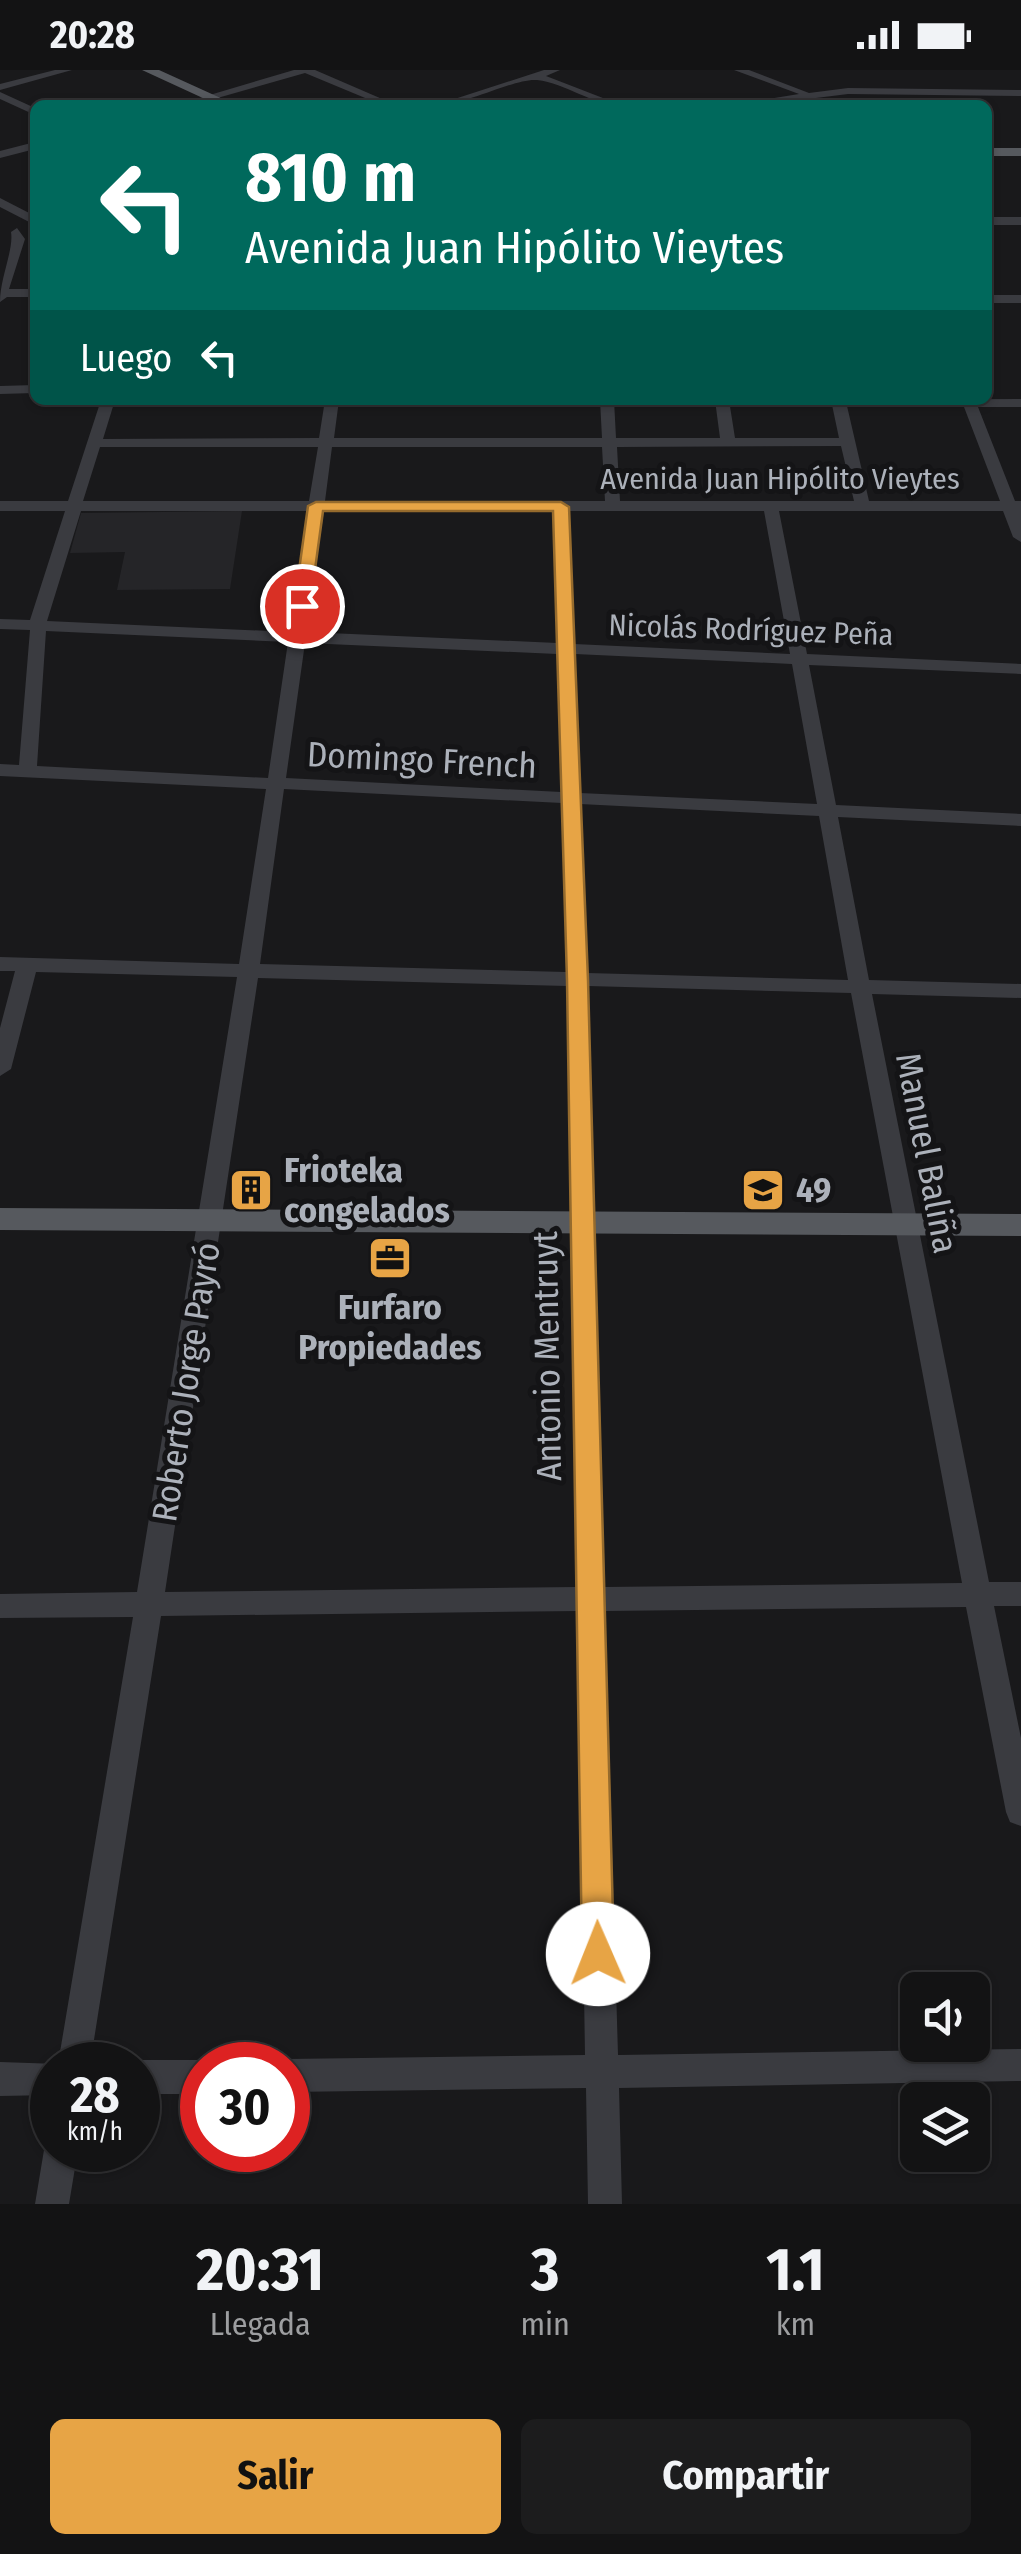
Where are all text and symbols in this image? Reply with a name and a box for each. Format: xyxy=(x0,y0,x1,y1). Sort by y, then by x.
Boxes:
text: 20:28 xyxy=(50,12,135,58)
text: 810 m xyxy=(245,136,416,220)
icon: left xyxy=(80,140,210,270)
text: Avenida Juan Hipólito Vieytes xyxy=(245,221,784,275)
icon: left xyxy=(192,330,247,385)
text: Luego xyxy=(80,335,172,381)
street label: Avenida Juan Hipólito Vieytes xyxy=(600,461,960,497)
pin xyxy=(260,564,345,649)
icon: arrive xyxy=(275,579,330,634)
street label: Nicolás Rodríguez Peña xyxy=(608,607,894,653)
street label: Domingo French xyxy=(306,733,538,787)
street label: Manuel Baliña xyxy=(887,1049,967,1257)
place label: Frioteka congelados xyxy=(284,1149,450,1231)
building icon: Frioteka congelados xyxy=(228,1167,274,1213)
school or university icon: 49 xyxy=(740,1167,786,1213)
place label: 49 xyxy=(796,1169,831,1211)
street label: Antonio Mentruyt xyxy=(524,1230,570,1481)
office icon: Furfaro Propiedades xyxy=(367,1235,413,1281)
street label: Roberto Jorge Payró xyxy=(143,1239,229,1525)
place label: Furfaro Propiedades xyxy=(298,1286,482,1368)
position arrow xyxy=(546,1902,650,2006)
map controls xyxy=(900,1972,990,2172)
button: sound xyxy=(900,1972,990,2062)
speed limit sign: 30 xyxy=(180,2042,310,2172)
text: 28 xyxy=(70,2065,120,2125)
button: layers xyxy=(900,2082,990,2172)
text: km/h xyxy=(67,2117,123,2147)
text: 20:31 xyxy=(196,2234,324,2306)
text: 3 xyxy=(531,2234,559,2306)
text: 1.1 xyxy=(766,2234,825,2306)
text: Llegada xyxy=(210,2305,311,2343)
text: min xyxy=(520,2305,570,2343)
text: km xyxy=(776,2305,815,2343)
button: Salir xyxy=(50,2419,501,2534)
button: Compartir xyxy=(521,2419,971,2534)

